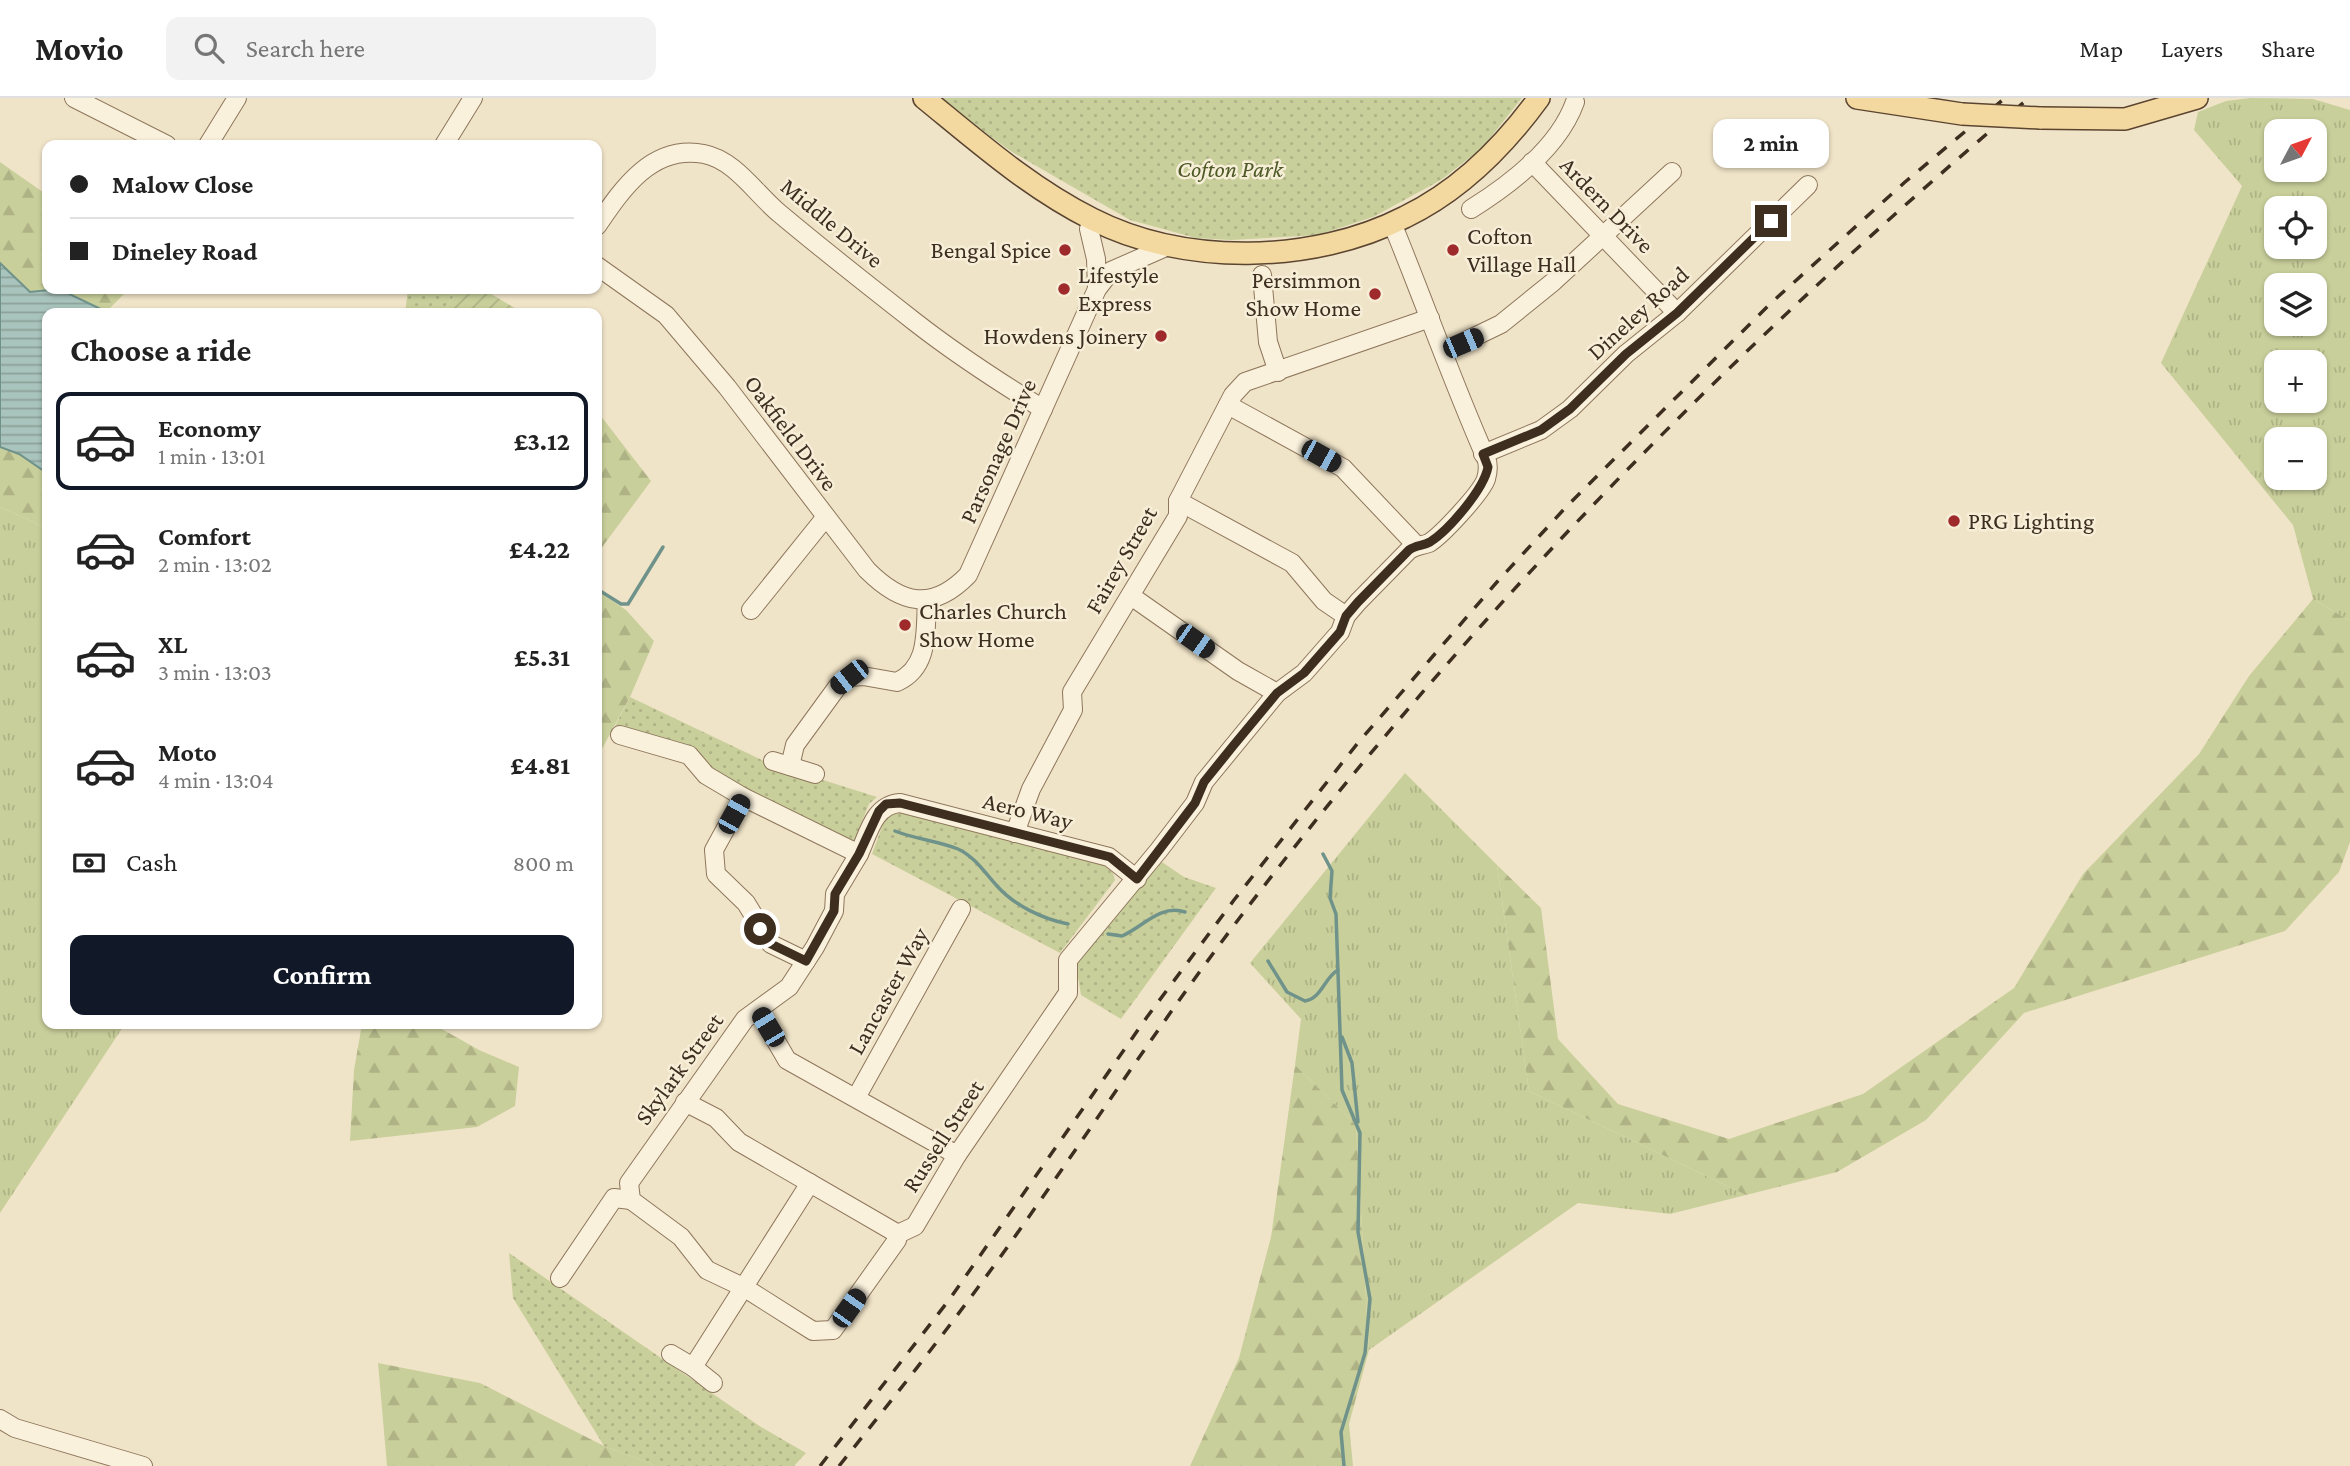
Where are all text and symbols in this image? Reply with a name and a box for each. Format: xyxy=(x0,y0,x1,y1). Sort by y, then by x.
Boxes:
search box xyxy=(166,17,656,80)
icon: search xyxy=(190,29,228,67)
text: Movio xyxy=(35,30,124,67)
text: Search here xyxy=(246,34,365,63)
text: Map xyxy=(2079,35,2123,62)
text: Layers xyxy=(2161,35,2223,62)
text: Share xyxy=(2261,35,2315,62)
north arrow xyxy=(2264,119,2328,182)
map controls xyxy=(2264,119,2327,490)
callout: 2 min xyxy=(1713,120,1829,169)
text: 2 min xyxy=(1743,130,1799,156)
street label: Ardern Drive xyxy=(1555,151,1660,258)
park label: Cofton Park xyxy=(1177,155,1284,182)
text: Malow Close xyxy=(112,170,253,199)
street label: Middle Drive xyxy=(776,172,889,273)
button: locate xyxy=(2264,196,2327,259)
route end xyxy=(1755,205,1787,237)
place label: Cofton Village Hall xyxy=(1467,222,1576,277)
place label: Bengal Spice xyxy=(931,236,1051,263)
text: Dineley Road xyxy=(112,237,257,266)
marker: Bengal Spice xyxy=(1057,242,1073,258)
marker: Cofton Village Hall xyxy=(1445,242,1461,258)
street label: Dineley Road xyxy=(1582,260,1694,365)
place label: Lifestyle Express xyxy=(1078,261,1159,316)
place label: Persimmon Show Home xyxy=(1245,266,1361,321)
button: layers xyxy=(2264,273,2327,336)
marker: Lifestyle Express xyxy=(1056,281,1072,297)
marker: Persimmon Show Home xyxy=(1367,286,1383,302)
place label: Howdens Joinery xyxy=(984,322,1148,349)
car xyxy=(1440,325,1487,361)
marker: Howdens Joinery xyxy=(1153,328,1169,344)
text: Choose a ride xyxy=(70,332,251,368)
button: + xyxy=(2264,350,2327,413)
street label: Oakfield Drive xyxy=(739,370,844,496)
street label: Parsonage Drive xyxy=(954,374,1041,527)
icon: car xyxy=(74,410,137,473)
text: Economy xyxy=(158,414,261,443)
text: £3.12 xyxy=(514,427,570,456)
button: − xyxy=(2264,427,2327,490)
car xyxy=(1298,437,1345,475)
text: 1 min · 13:01 xyxy=(158,443,265,469)
street label: Fairey Street xyxy=(1079,501,1163,618)
place label: PRG Lighting xyxy=(1968,507,2095,534)
marker: PRG Lighting xyxy=(1946,513,1962,529)
icon: car xyxy=(74,518,137,581)
text: Comfort xyxy=(158,522,251,551)
text: £4.22 xyxy=(509,535,570,564)
text: 2 min · 13:02 xyxy=(158,551,272,577)
place label: Charles Church Show Home xyxy=(919,597,1067,652)
marker: Charles Church Show Home xyxy=(897,617,913,633)
car xyxy=(1172,620,1219,662)
icon: car xyxy=(74,626,137,689)
text: XL xyxy=(158,630,187,659)
text: £5.31 xyxy=(514,643,570,672)
car xyxy=(826,656,873,698)
text: 3 min · 13:03 xyxy=(158,659,272,685)
icon: car xyxy=(74,734,137,797)
text: Moto xyxy=(158,738,217,767)
text: £4.81 xyxy=(510,751,570,780)
text: 4 min · 13:04 xyxy=(158,767,274,793)
street label: Aero Way xyxy=(980,786,1077,835)
car xyxy=(715,791,754,837)
icon: cash xyxy=(70,844,108,882)
text: Cash xyxy=(126,848,177,877)
text: 800 m xyxy=(513,850,574,876)
route start xyxy=(744,913,776,945)
street label: Lancaster Way xyxy=(842,922,934,1059)
button: Confirm xyxy=(70,935,574,1015)
car xyxy=(749,1004,788,1050)
street label: Skylark Street xyxy=(629,1007,729,1130)
street label: Russell Street xyxy=(896,1074,989,1197)
car xyxy=(829,1285,870,1331)

